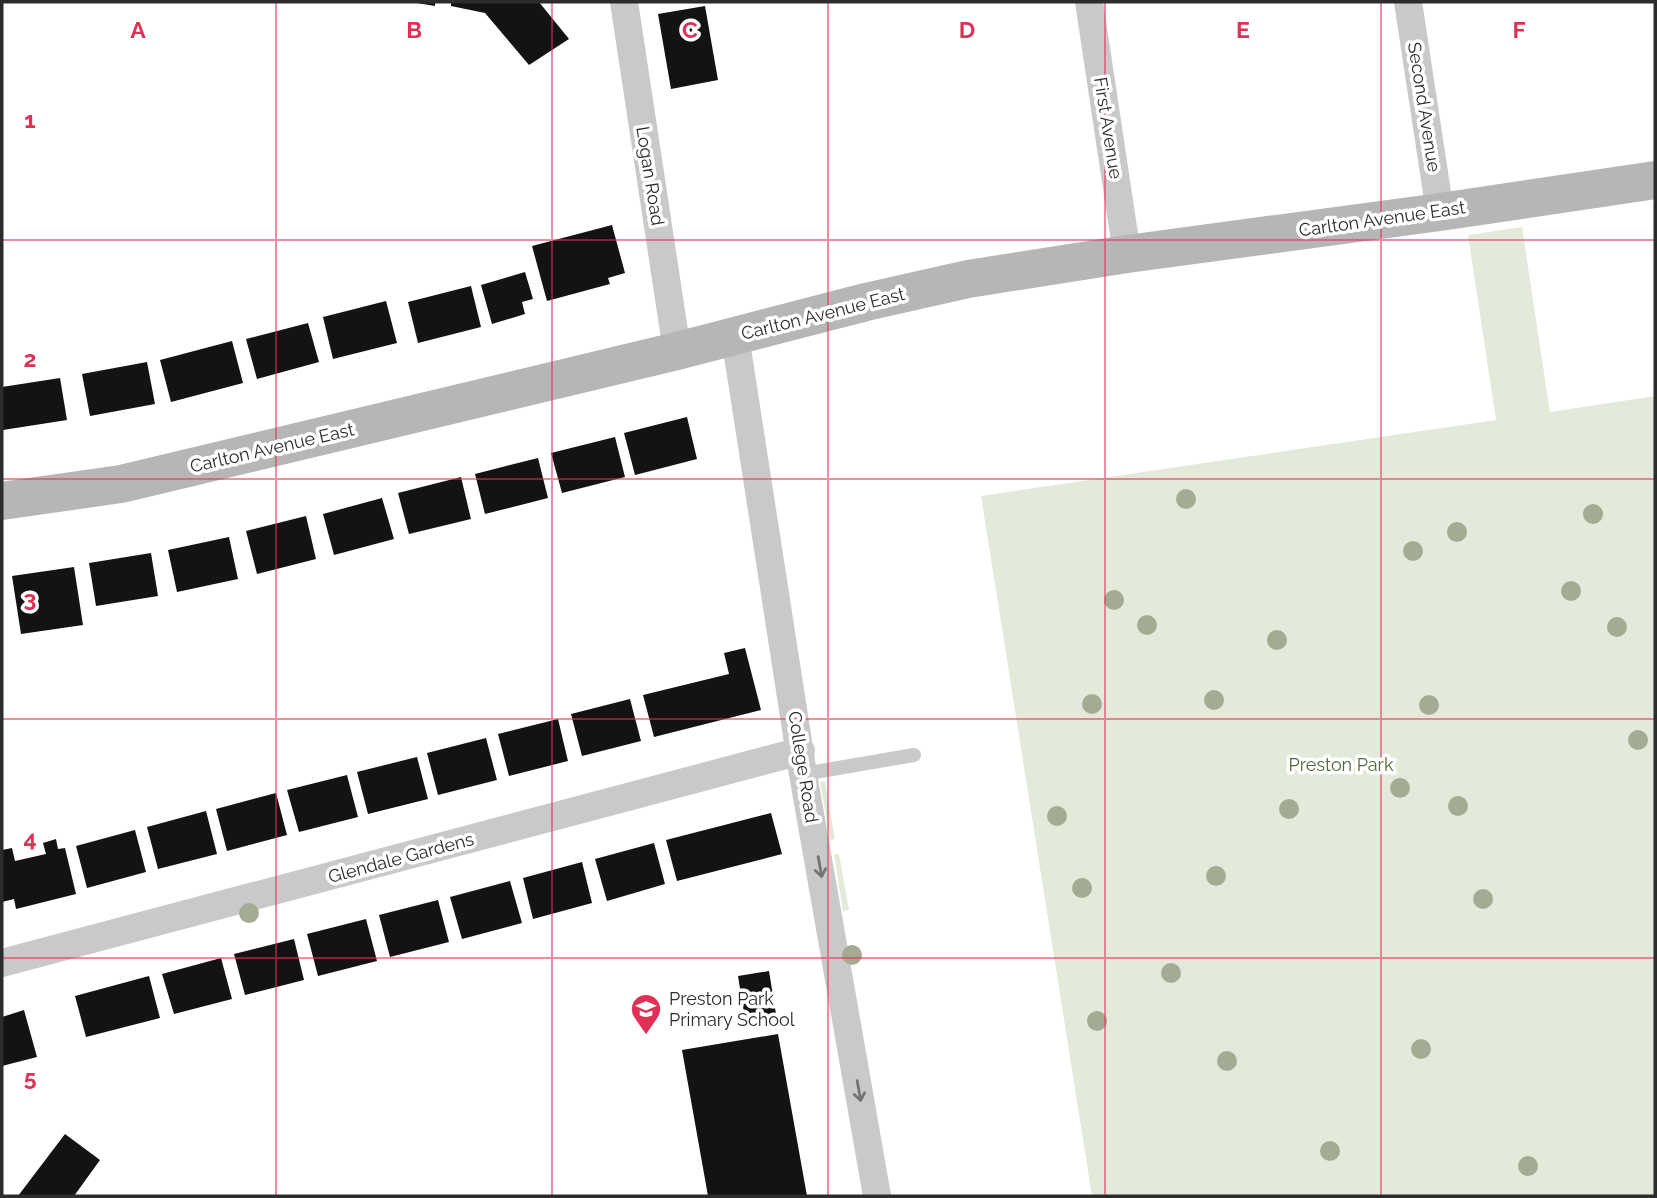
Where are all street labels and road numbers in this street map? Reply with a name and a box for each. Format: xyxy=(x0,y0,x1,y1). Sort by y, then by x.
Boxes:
street label: Second Avenue xyxy=(1404,41,1445,174)
street label: First Avenue xyxy=(1090,76,1127,181)
street label: Logan Road xyxy=(632,125,669,227)
street label: Carlton Avenue East xyxy=(1297,196,1466,241)
street label: Carlton Avenue East xyxy=(739,283,907,344)
street label: Carlton Avenue East xyxy=(188,418,356,477)
street label: College Road xyxy=(784,710,823,824)
street label: Glendale Gardens xyxy=(326,828,476,887)

